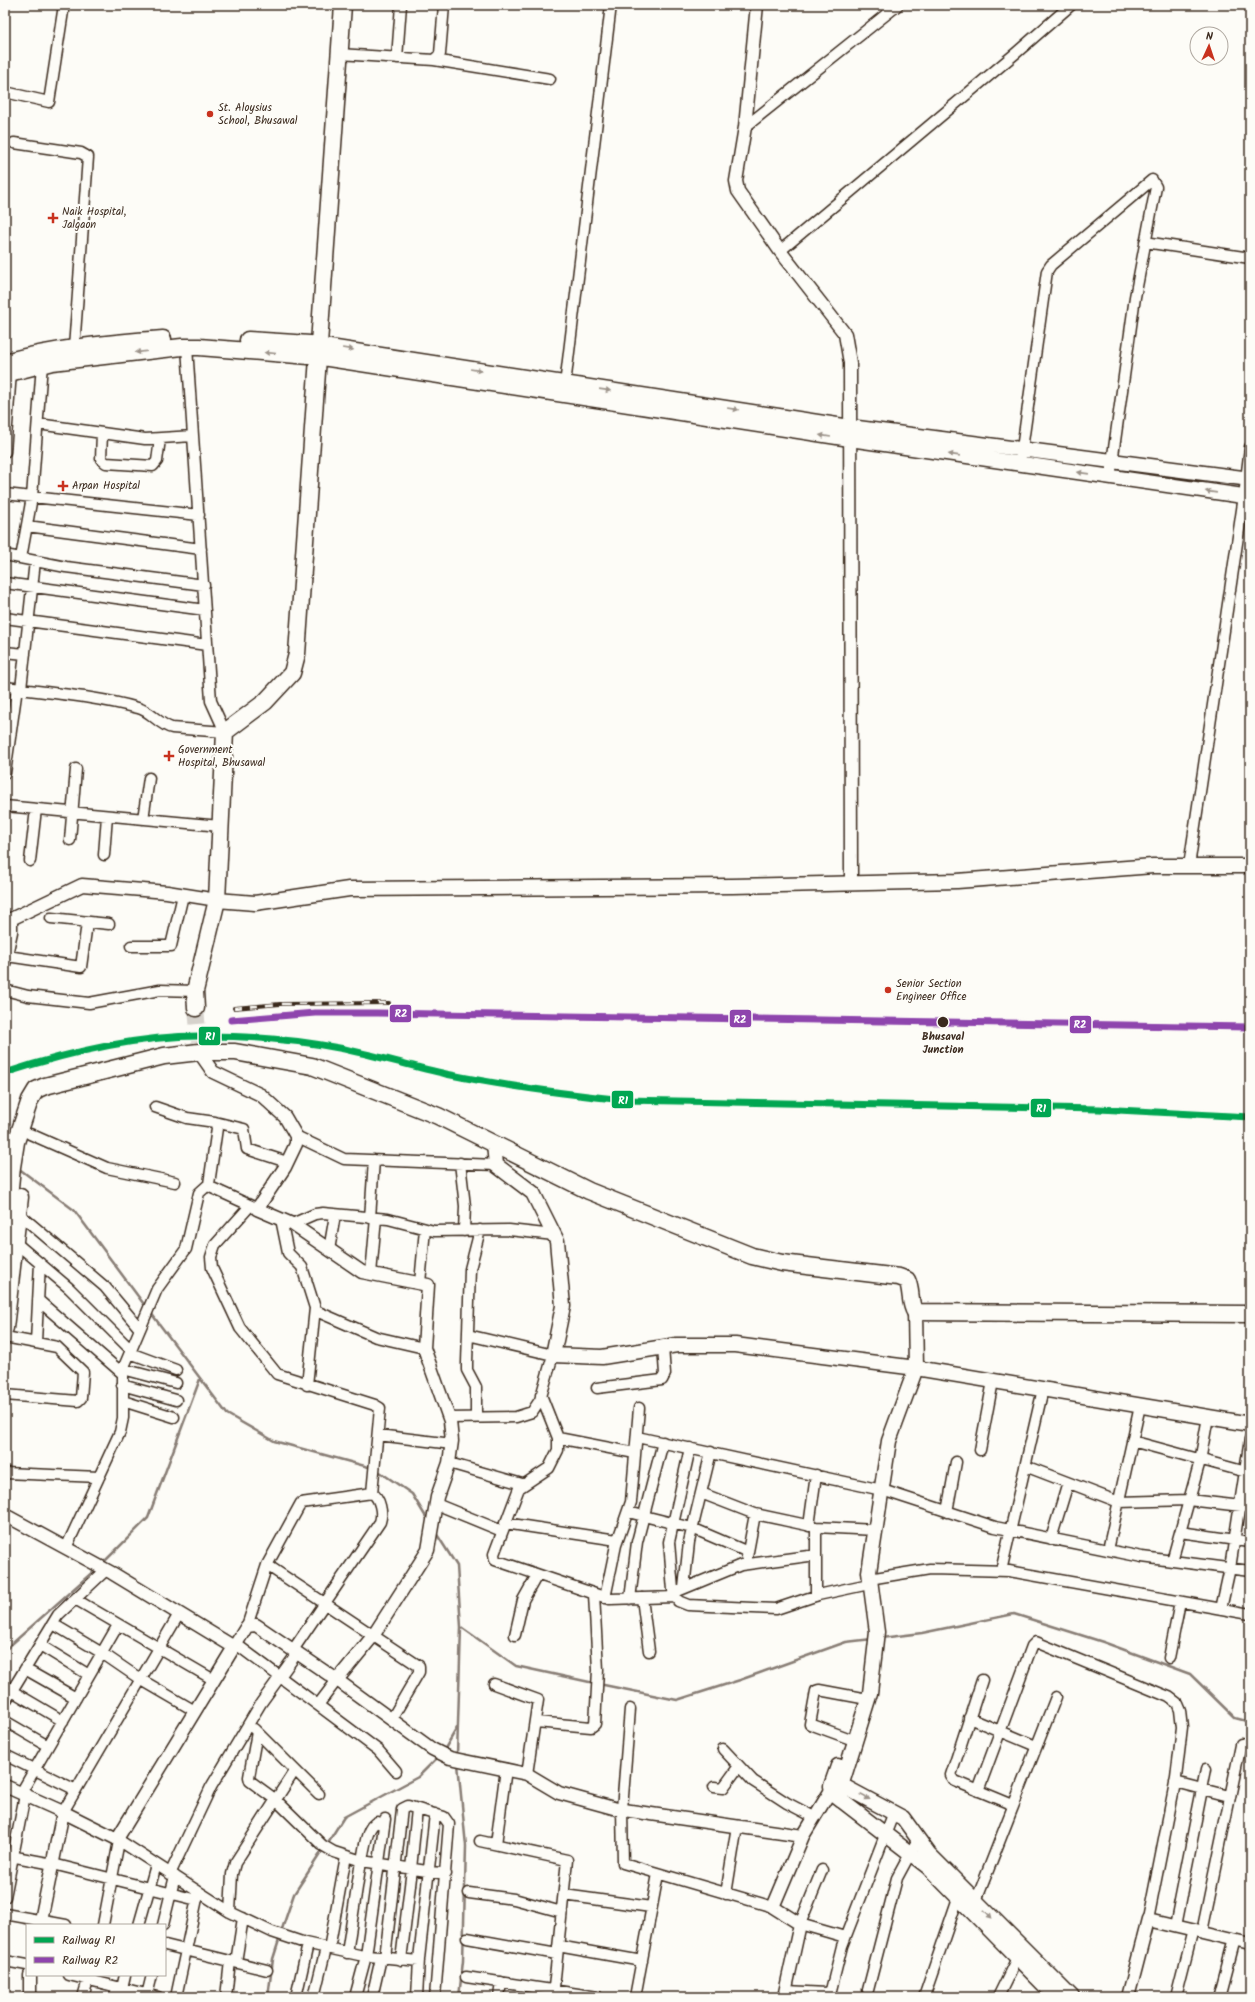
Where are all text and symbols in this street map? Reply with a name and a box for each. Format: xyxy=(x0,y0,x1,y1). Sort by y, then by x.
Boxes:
north arrow xyxy=(1189,26,1229,66)
text: N xyxy=(1206,28,1213,46)
place label: St. Aloysius School, Bhusawal xyxy=(218,99,298,130)
marker: St. Aloysius School, Bhusawal xyxy=(205,109,215,119)
place label: Naik Hospital, Jalgaon xyxy=(62,203,126,234)
marker: Naik Hospital, Jalgaon xyxy=(47,212,59,224)
one-way arrow xyxy=(342,347,354,353)
one-way arrow xyxy=(135,349,147,355)
one-way arrow xyxy=(264,349,276,356)
one-way arrow xyxy=(470,367,482,373)
one-way arrow xyxy=(599,387,611,393)
one-way arrow xyxy=(727,406,740,412)
one-way arrow xyxy=(819,433,831,439)
one-way arrow xyxy=(948,452,960,458)
one-way arrow xyxy=(1077,470,1089,476)
place label: Arpan Hospital xyxy=(72,477,140,495)
marker: Arpan Hospital xyxy=(57,480,69,492)
one-way arrow xyxy=(1205,489,1217,495)
place label: Government Hospital, Bhusawal xyxy=(178,741,266,772)
marker: Government Hospital, Bhusawal xyxy=(163,750,175,762)
place label: Senior Section Engineer Office xyxy=(896,975,967,1006)
marker: Senior Section Engineer Office xyxy=(883,985,893,995)
line badge: R2 xyxy=(389,1004,412,1023)
text: R2 xyxy=(394,1005,408,1023)
line badge: R2 xyxy=(729,1009,752,1028)
text: R2 xyxy=(733,1011,747,1029)
marker: Bhusaval Junction xyxy=(936,1015,950,1029)
line badge: R2 xyxy=(1069,1015,1092,1034)
text: R2 xyxy=(1073,1016,1087,1034)
line badge: R1 xyxy=(198,1026,221,1046)
text: R1 xyxy=(205,1028,216,1046)
place label: Bhusaval Junction xyxy=(922,1028,964,1059)
line badge: R1 xyxy=(611,1090,634,1109)
text: R1 xyxy=(618,1092,629,1110)
line badge: R1 xyxy=(1030,1098,1052,1118)
text: R1 xyxy=(1036,1100,1047,1118)
one-way arrow xyxy=(859,1794,871,1800)
one-way arrow xyxy=(983,1909,993,1919)
legend xyxy=(26,1924,166,1976)
text: Railway R1 xyxy=(62,1931,116,1950)
text: Railway R2 xyxy=(62,1951,119,1970)

